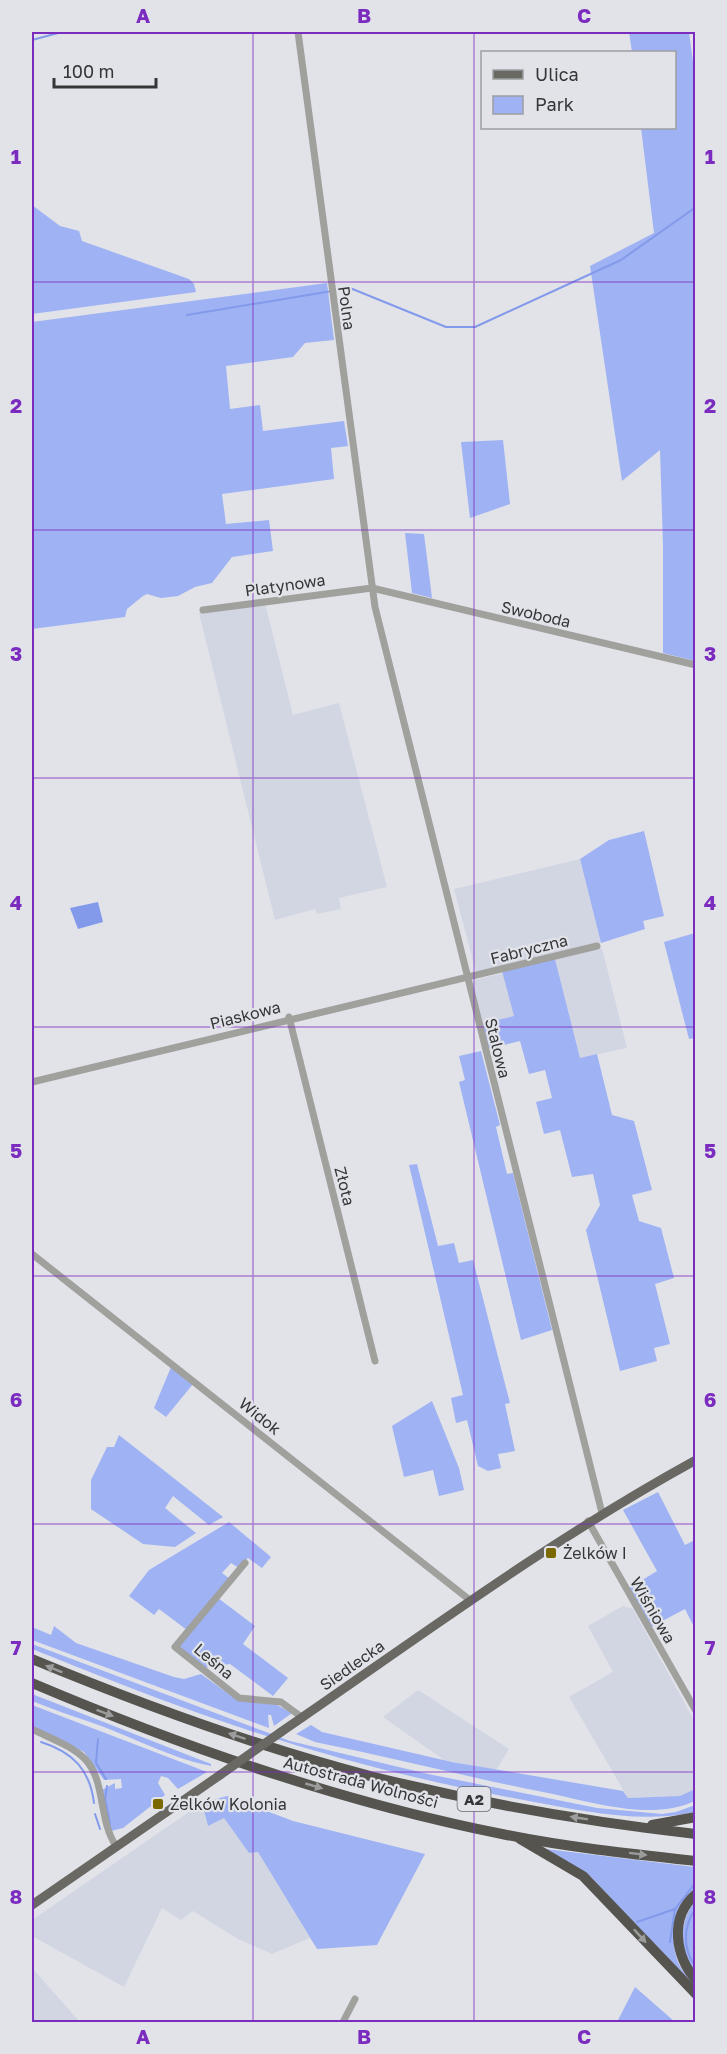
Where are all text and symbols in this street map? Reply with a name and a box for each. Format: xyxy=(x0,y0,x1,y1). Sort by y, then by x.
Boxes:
text: A xyxy=(136,3,150,27)
text: B xyxy=(357,3,371,27)
text: C xyxy=(577,3,591,27)
scale bar xyxy=(54,51,156,89)
legend xyxy=(481,51,676,129)
text: 100 m xyxy=(63,60,114,82)
text: Ulica xyxy=(535,63,579,85)
text: Park xyxy=(535,93,574,115)
text: 1 xyxy=(11,144,21,168)
text: 1 xyxy=(705,144,715,168)
street label: Polna xyxy=(334,285,360,331)
text: 2 xyxy=(10,393,22,417)
text: 2 xyxy=(704,393,716,417)
street label: Platynowa xyxy=(243,569,327,601)
street label: Swoboda xyxy=(499,596,573,632)
text: 3 xyxy=(10,641,22,665)
text: 3 xyxy=(704,641,716,665)
text: 4 xyxy=(10,890,22,914)
text: 4 xyxy=(704,890,716,914)
street label: Fabryczna xyxy=(488,930,570,968)
street label: Piaskowa xyxy=(208,997,282,1033)
street label: Stalowa xyxy=(481,1016,515,1080)
text: 5 xyxy=(10,1138,22,1162)
text: 5 xyxy=(704,1138,716,1162)
street label: Złota xyxy=(330,1164,360,1208)
text: 6 xyxy=(10,1387,22,1411)
text: 6 xyxy=(704,1387,716,1411)
street label: Widok xyxy=(235,1393,285,1439)
place label: Żelków I xyxy=(563,1543,627,1563)
marker: Żelków I xyxy=(544,1546,558,1560)
street label: Wiśniowa xyxy=(626,1573,680,1647)
text: 7 xyxy=(11,1635,22,1659)
street label: Siedlecka xyxy=(316,1635,388,1695)
text: 7 xyxy=(705,1635,716,1659)
street label: Leśna xyxy=(190,1639,238,1683)
one-way arrow xyxy=(45,1663,63,1673)
one-way arrow xyxy=(96,1709,114,1719)
one-way arrow xyxy=(228,1731,246,1740)
street label: Autostrada Wolności xyxy=(281,1752,441,1812)
one-way arrow xyxy=(305,1782,323,1791)
road number: A2 xyxy=(458,1787,490,1811)
place label: Żelków Kolonia xyxy=(170,1794,287,1814)
marker: Żelków Kolonia xyxy=(151,1797,165,1811)
one-way arrow xyxy=(569,1813,588,1822)
one-way arrow xyxy=(629,1849,648,1859)
text: 8 xyxy=(10,1884,22,1908)
text: 8 xyxy=(704,1884,716,1908)
one-way arrow xyxy=(633,1928,646,1943)
text: A xyxy=(136,2024,150,2048)
text: B xyxy=(357,2024,371,2048)
text: C xyxy=(577,2024,591,2048)

